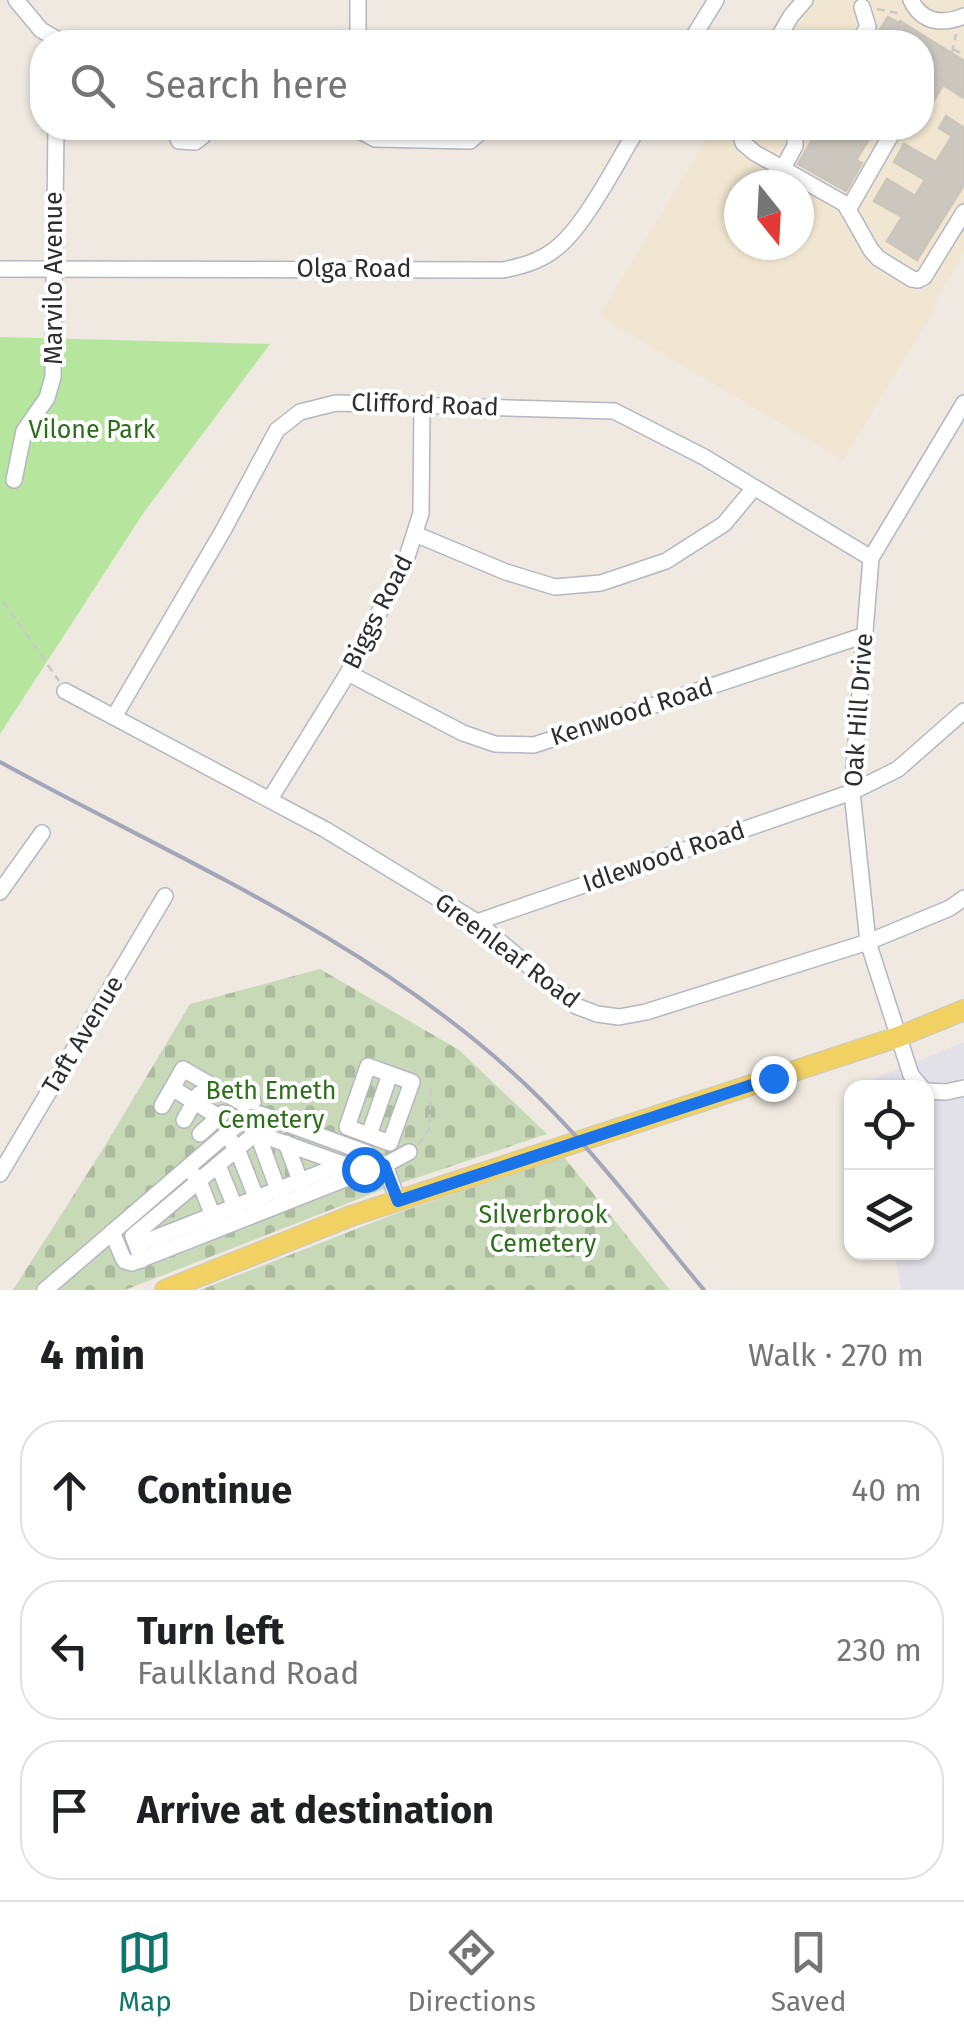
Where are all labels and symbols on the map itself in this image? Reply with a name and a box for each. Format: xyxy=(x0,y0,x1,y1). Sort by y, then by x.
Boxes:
north arrow xyxy=(724,170,814,260)
street label: Marvilo Avenue xyxy=(39,191,69,365)
street label: Olga Road xyxy=(296,254,412,284)
street label: Clifford Road xyxy=(351,387,499,423)
park label: Vilone Park xyxy=(29,415,156,445)
street label: Biggs Road xyxy=(336,550,420,674)
street label: Oak Hill Drive xyxy=(839,632,879,788)
street label: Kenwood Road xyxy=(547,672,717,752)
street label: Idlewood Road xyxy=(579,815,749,899)
street label: Greenleaf Road xyxy=(429,887,585,1015)
street label: Taft Avenue xyxy=(36,971,130,1099)
route end xyxy=(751,1056,797,1102)
park label: Beth Emeth Cemetery xyxy=(206,1076,336,1135)
route start xyxy=(342,1147,388,1193)
park label: Silverbrook Cemetery xyxy=(479,1200,608,1259)

